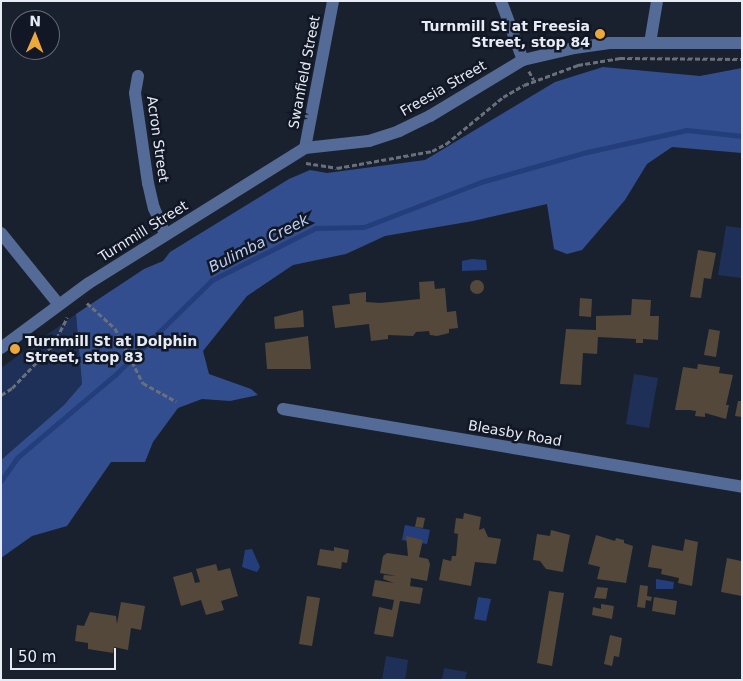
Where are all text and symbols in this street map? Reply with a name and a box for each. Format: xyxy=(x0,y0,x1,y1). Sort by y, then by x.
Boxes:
north arrow xyxy=(10,10,60,60)
text: N xyxy=(29,13,41,29)
street label: Swanfield Street xyxy=(285,14,323,130)
place label: Turnmill St at Freesia Street, stop 84 xyxy=(421,18,590,50)
marker: Turnmill St at Freesia Street, stop 84 xyxy=(594,28,606,40)
street label: Freesia Street xyxy=(397,57,489,119)
street label: Acron Street xyxy=(144,95,172,183)
street label: Turnmill Street xyxy=(95,197,191,265)
water label: Bulimba Creek xyxy=(206,211,312,277)
place label: Turnmill St at Dolphin Street, stop 83 xyxy=(25,333,197,366)
marker: Turnmill St at Dolphin Street, stop 83 xyxy=(9,343,21,355)
street label: Bleasby Road xyxy=(467,417,563,449)
scale bar xyxy=(12,638,119,670)
text: 50 m xyxy=(18,648,56,666)

